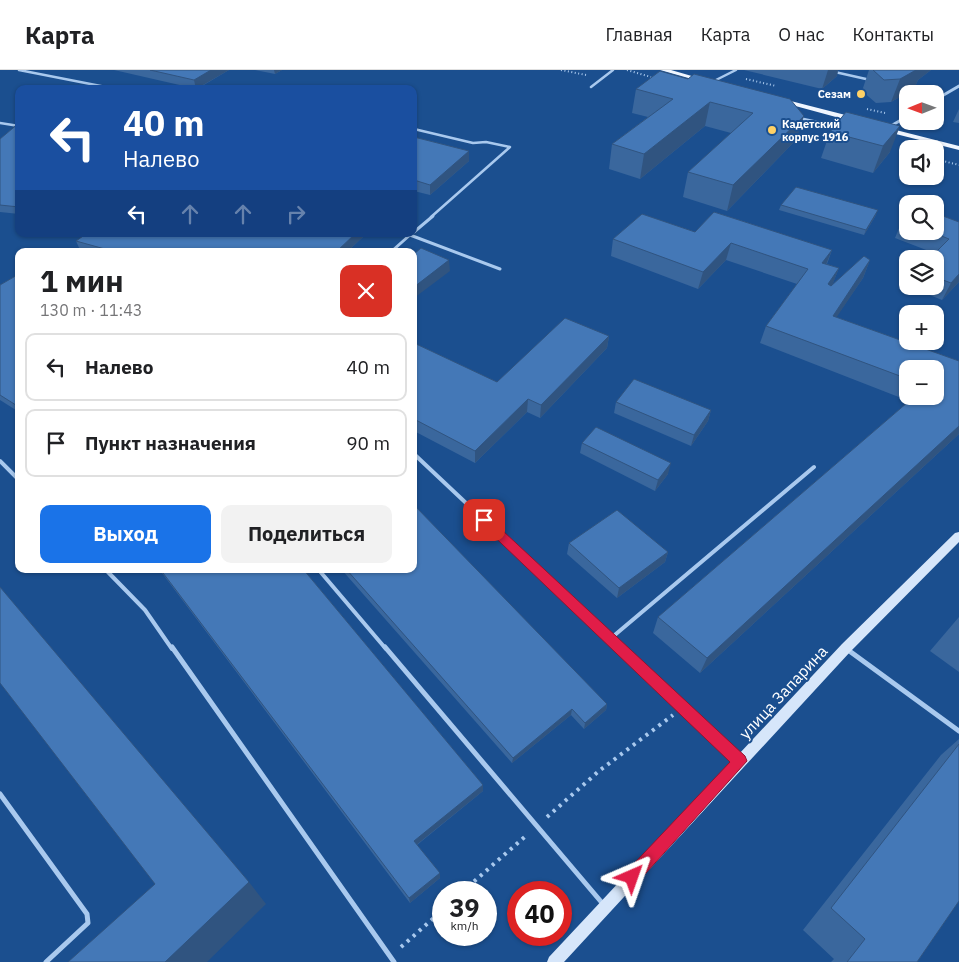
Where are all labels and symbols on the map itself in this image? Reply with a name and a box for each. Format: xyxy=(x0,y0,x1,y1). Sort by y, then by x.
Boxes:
north arrow xyxy=(899,85,944,130)
place label: Сезам xyxy=(818,87,851,101)
marker: Сезам xyxy=(855,88,867,100)
place label: Кадетский корпус 1916 xyxy=(782,117,849,144)
marker: Кадетский корпус 1916 xyxy=(766,124,778,136)
pin xyxy=(463,499,505,541)
street label: улица Запарина xyxy=(735,641,832,743)
position arrow xyxy=(605,850,657,902)
speed limit sign: 40 xyxy=(507,881,572,946)

